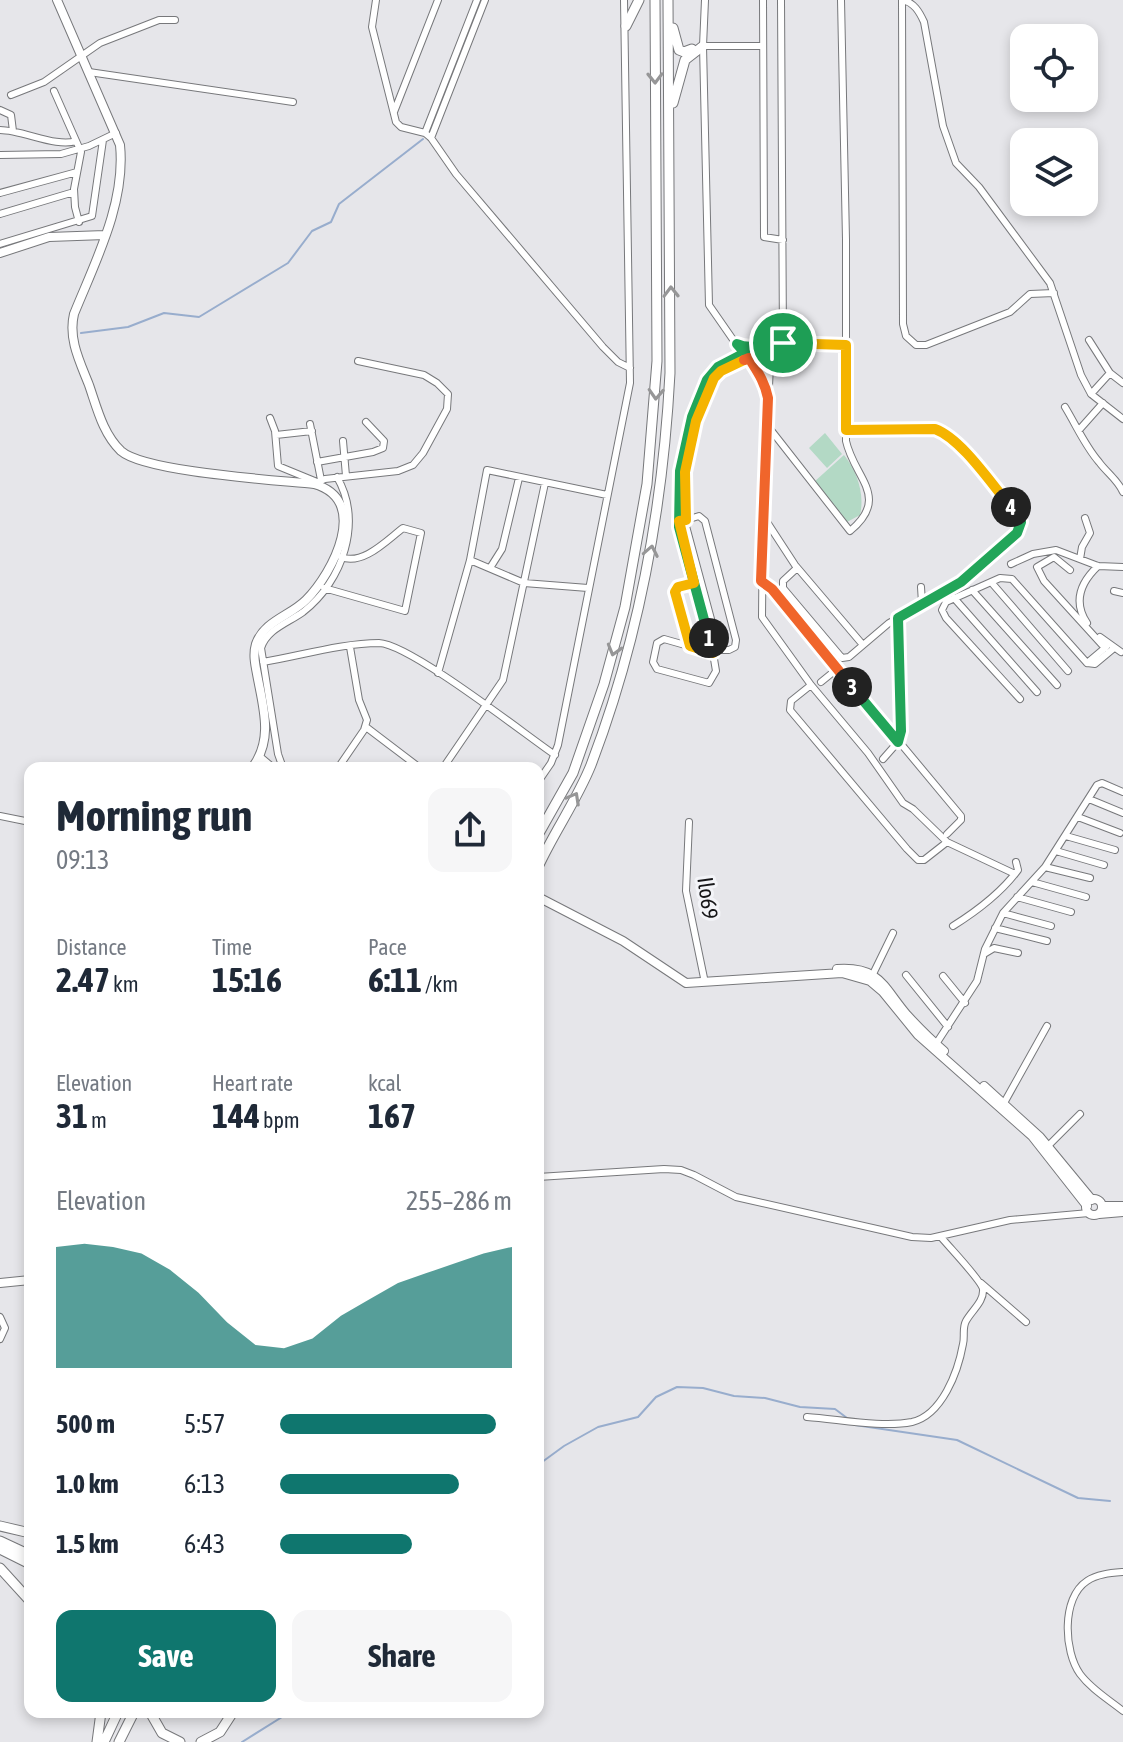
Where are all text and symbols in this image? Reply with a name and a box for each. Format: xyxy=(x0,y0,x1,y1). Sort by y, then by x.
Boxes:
map controls xyxy=(1010,24,1098,216)
button: locate xyxy=(1010,24,1098,112)
one-way arrow xyxy=(647,72,664,85)
button: layers xyxy=(1010,128,1098,216)
one-way arrow xyxy=(662,285,679,298)
pin xyxy=(749,309,817,377)
icon: arrive xyxy=(761,321,805,365)
one-way arrow xyxy=(648,388,665,401)
pin: 4 xyxy=(991,487,1031,527)
text: 4 xyxy=(1006,494,1016,520)
one-way arrow xyxy=(642,544,659,558)
pin: 1 xyxy=(689,618,729,658)
text: 1 xyxy=(704,625,714,651)
one-way arrow xyxy=(607,643,623,657)
pin: 3 xyxy=(832,667,872,707)
text: 3 xyxy=(847,674,857,700)
button: share xyxy=(428,788,512,872)
text: Morning run xyxy=(56,790,252,840)
one-way arrow xyxy=(564,791,579,806)
text: 09:13 xyxy=(56,845,110,875)
street label: Ilo69 xyxy=(692,875,724,921)
text: Distance xyxy=(56,934,127,960)
text: Time xyxy=(212,934,252,960)
text: Pace xyxy=(368,934,407,960)
text: 2.47 xyxy=(56,960,110,999)
text: 15:16 xyxy=(212,960,282,999)
text: 6:11 xyxy=(368,960,422,999)
text: km xyxy=(110,971,139,997)
text: /km xyxy=(422,971,458,997)
text: Elevation xyxy=(56,1070,132,1096)
text: Heart rate xyxy=(212,1070,293,1096)
text: kcal xyxy=(368,1070,401,1096)
text: 31 xyxy=(56,1096,88,1135)
text: 144 xyxy=(212,1096,260,1135)
text: 167 xyxy=(368,1096,416,1135)
text: m xyxy=(88,1107,107,1133)
text: bpm xyxy=(260,1107,300,1133)
text: Elevation xyxy=(56,1186,146,1216)
text: 255–286 m xyxy=(406,1186,512,1216)
text: 500 m xyxy=(56,1409,115,1439)
text: 5:57 xyxy=(184,1409,225,1439)
text: 1.0 km xyxy=(56,1469,119,1499)
text: 6:13 xyxy=(184,1469,225,1499)
text: 1.5 km xyxy=(56,1529,119,1559)
text: 6:43 xyxy=(184,1529,225,1559)
button: Save xyxy=(56,1610,276,1702)
button: Share xyxy=(292,1610,512,1702)

